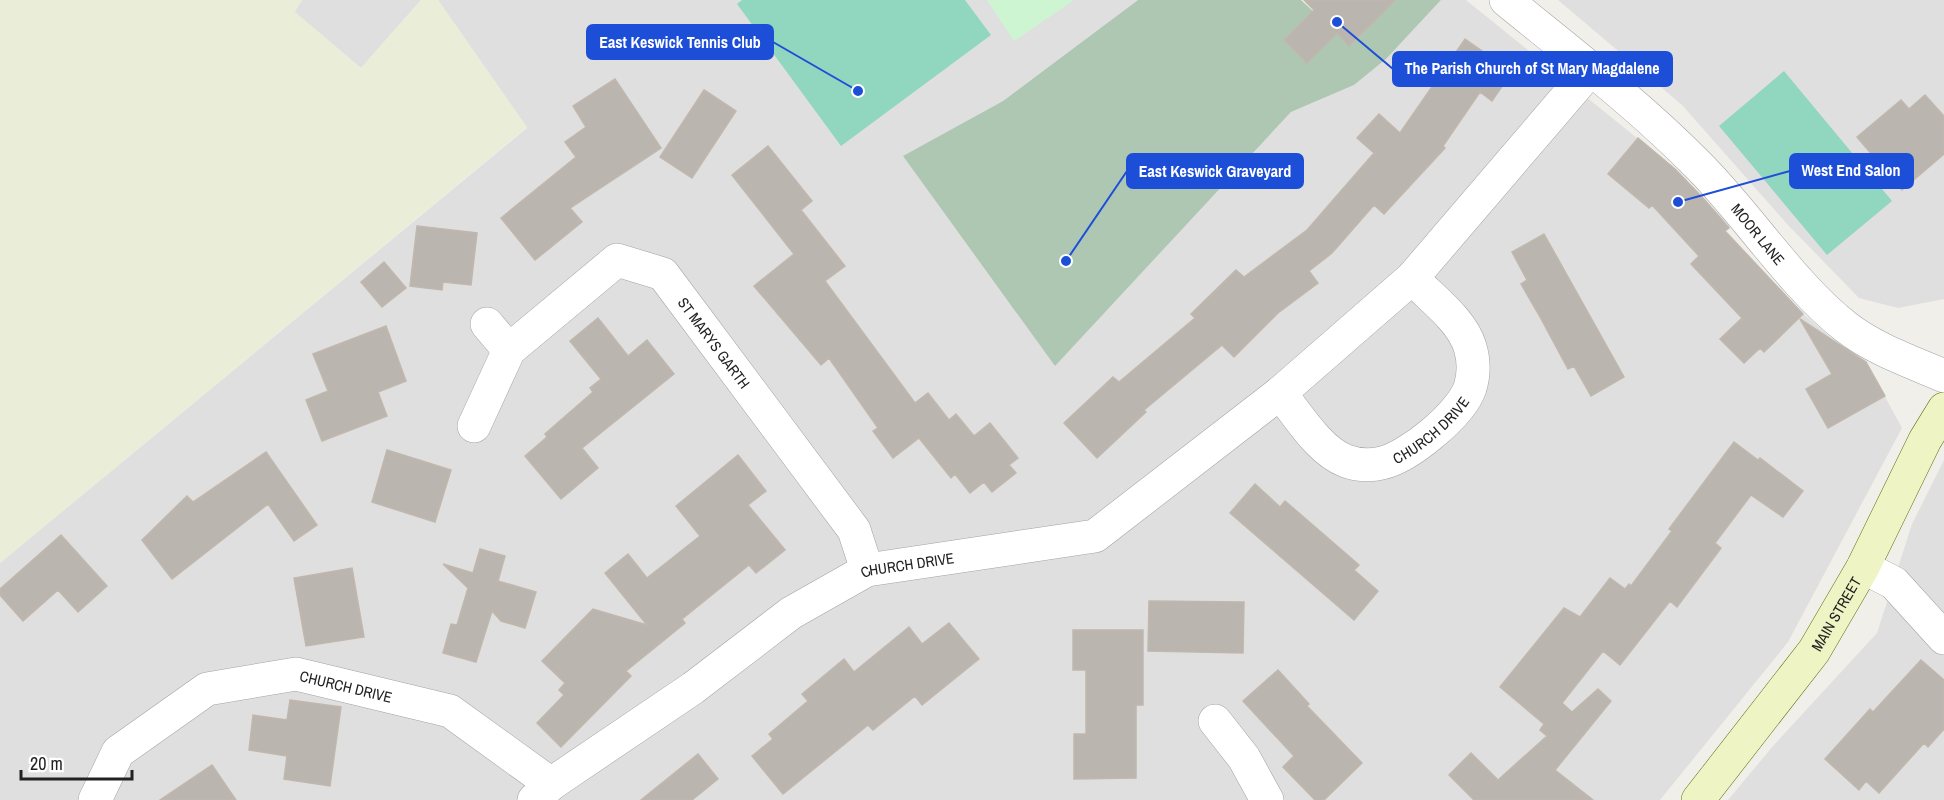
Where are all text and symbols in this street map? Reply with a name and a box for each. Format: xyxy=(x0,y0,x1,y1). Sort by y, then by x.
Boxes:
callout: East Keswick Tennis Club xyxy=(587,25,773,59)
text: East Keswick Tennis Club xyxy=(599,31,761,53)
callout: The Parish Church of St Mary Magdalene xyxy=(1393,52,1672,86)
text: The Parish Church of St Mary Magdalene xyxy=(1404,57,1660,79)
callout: East Keswick Graveyard xyxy=(1127,154,1303,188)
callout: West End Salon xyxy=(1790,154,1913,188)
text: West End Salon xyxy=(1802,159,1900,181)
text: East Keswick Graveyard xyxy=(1139,160,1291,182)
street label: MOOR LANE xyxy=(1727,199,1790,269)
street label: ST MARYS GARTH xyxy=(673,293,755,393)
street label: CHURCH DRIVE xyxy=(1389,392,1474,468)
street label: CHURCH DRIVE xyxy=(856,547,955,582)
street label: MAIN STREET xyxy=(1806,572,1866,655)
street label: CHURCH DRIVE xyxy=(298,665,394,707)
scale bar xyxy=(21,743,132,781)
text: 20 m xyxy=(30,751,63,776)

